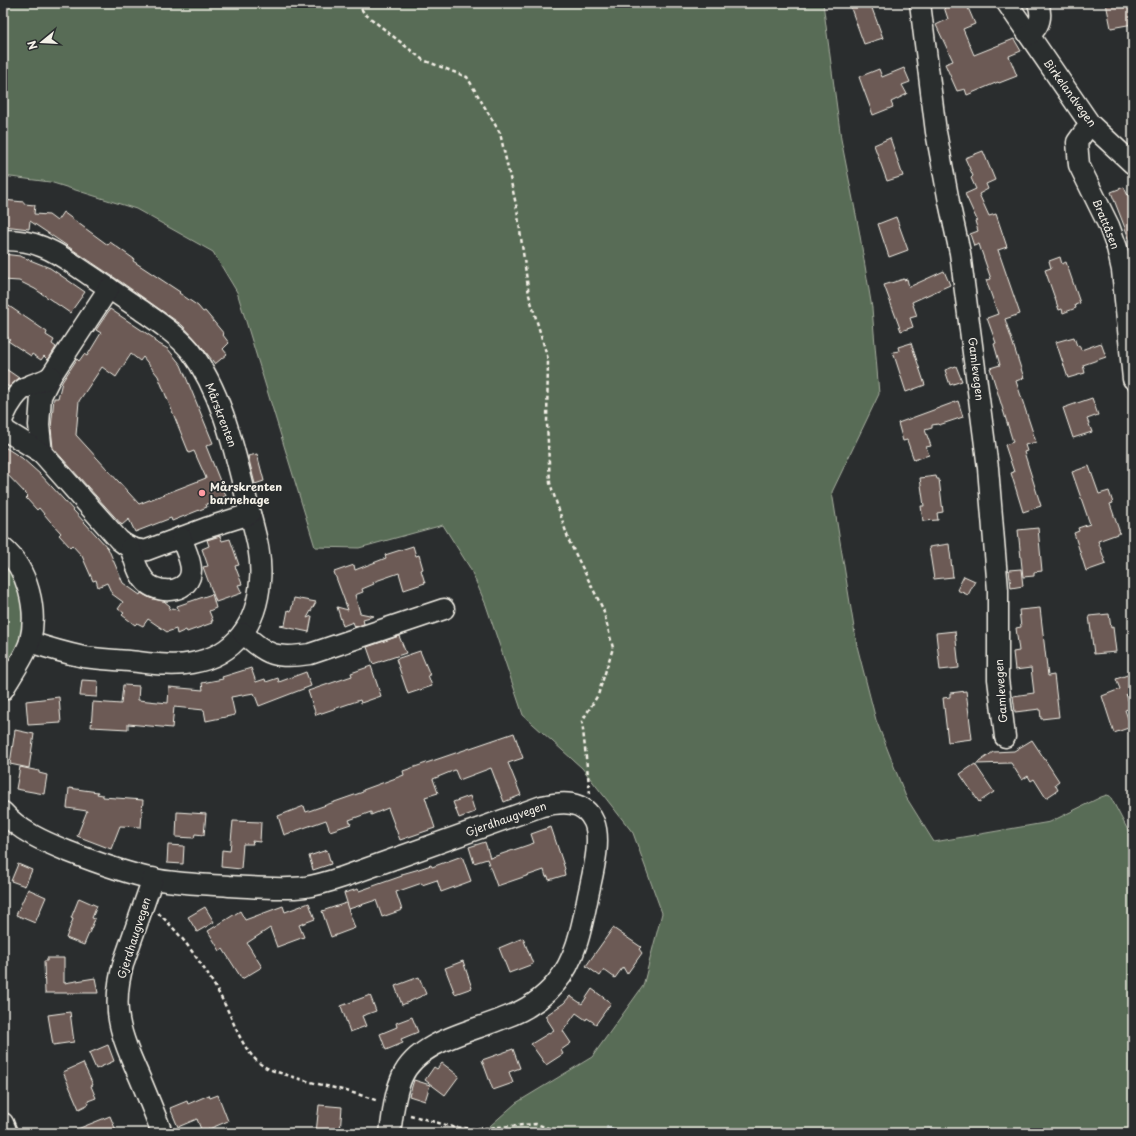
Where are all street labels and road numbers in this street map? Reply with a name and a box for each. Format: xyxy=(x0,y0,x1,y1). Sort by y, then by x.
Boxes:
street label: Birkelandvegen xyxy=(1040,55,1101,130)
street label: Brattåsen xyxy=(1089,196,1124,252)
street label: Gamlevegen xyxy=(964,336,989,402)
street label: Mårskrenten xyxy=(201,380,242,449)
street label: Gamlevegen xyxy=(990,659,1011,723)
street label: Gjerdhaugvegen xyxy=(463,797,549,840)
street label: Gjerdhaugvegen xyxy=(112,895,155,981)

